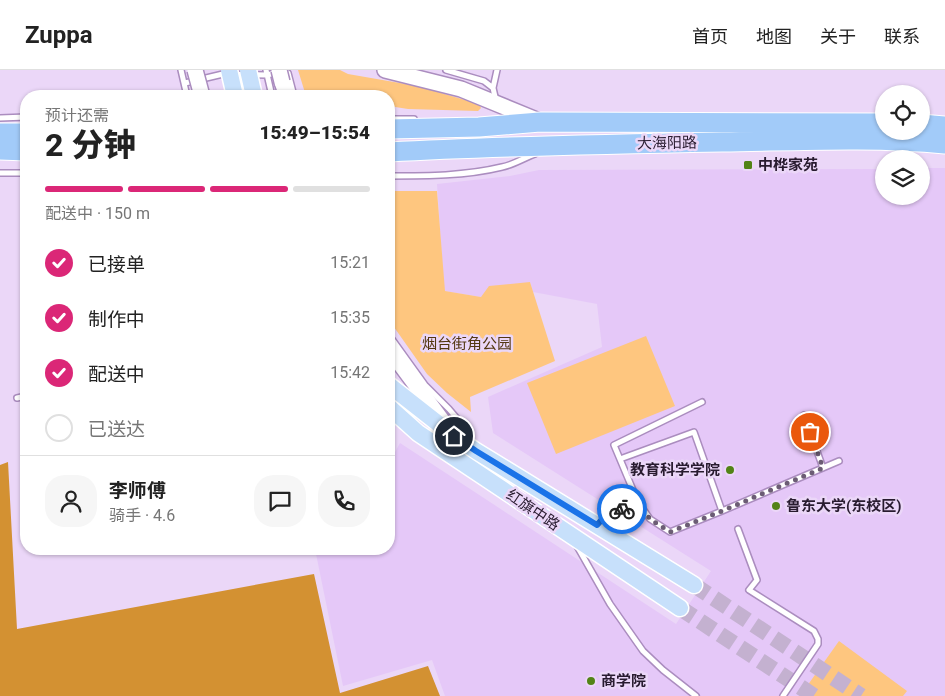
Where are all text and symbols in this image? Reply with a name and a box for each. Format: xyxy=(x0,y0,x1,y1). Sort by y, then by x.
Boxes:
text: Zuppa xyxy=(25,21,93,49)
text: 首页 xyxy=(692,26,728,47)
text: 地图 xyxy=(756,26,792,47)
text: 关于 xyxy=(820,26,856,47)
text: 联系 xyxy=(884,26,920,47)
map controls xyxy=(875,85,930,205)
button: locate xyxy=(875,85,930,140)
text: 预计还需 xyxy=(45,106,109,125)
text: 15:49–15:54 xyxy=(259,121,370,144)
text: 2 分钟 xyxy=(45,126,135,164)
street label: 大海阳路 xyxy=(637,133,697,153)
button: layers xyxy=(875,150,930,205)
place label: 中桦家苑 xyxy=(758,156,818,174)
marker: 中桦家苑 xyxy=(742,159,754,171)
text: 配送中 · 150 m xyxy=(45,204,150,223)
icon: check xyxy=(45,249,73,277)
text: 已接单 xyxy=(88,253,145,276)
text: 15:21 xyxy=(330,253,370,272)
icon: check xyxy=(45,304,73,332)
text: 制作中 xyxy=(88,308,145,331)
text: 15:35 xyxy=(330,308,370,327)
park label: 烟台街角公园 xyxy=(422,335,512,353)
icon: check xyxy=(45,359,73,387)
text: 配送中 xyxy=(88,363,145,386)
text: 15:42 xyxy=(330,363,370,382)
pin xyxy=(789,411,831,453)
pin xyxy=(433,415,475,457)
text: 已送达 xyxy=(88,418,145,441)
icon: bag xyxy=(796,418,824,446)
icon: home xyxy=(440,422,468,450)
place label: 教育科学学院 xyxy=(630,461,720,479)
marker: 教育科学学院 xyxy=(724,464,736,476)
button: person xyxy=(45,475,97,527)
button: chat xyxy=(254,475,306,527)
button: phone xyxy=(318,475,370,527)
text: 李师傅 xyxy=(109,479,166,502)
courier xyxy=(597,484,647,534)
street label: 红旗中路 xyxy=(503,486,563,534)
icon: bike xyxy=(608,495,636,523)
place label: 鲁东大学(东校区) xyxy=(786,497,902,515)
marker: 鲁东大学(东校区) xyxy=(770,500,782,512)
text: 骑手 · 4.6 xyxy=(109,506,175,525)
place label: 商学院 xyxy=(601,672,646,690)
marker: 商学院 xyxy=(585,675,597,687)

